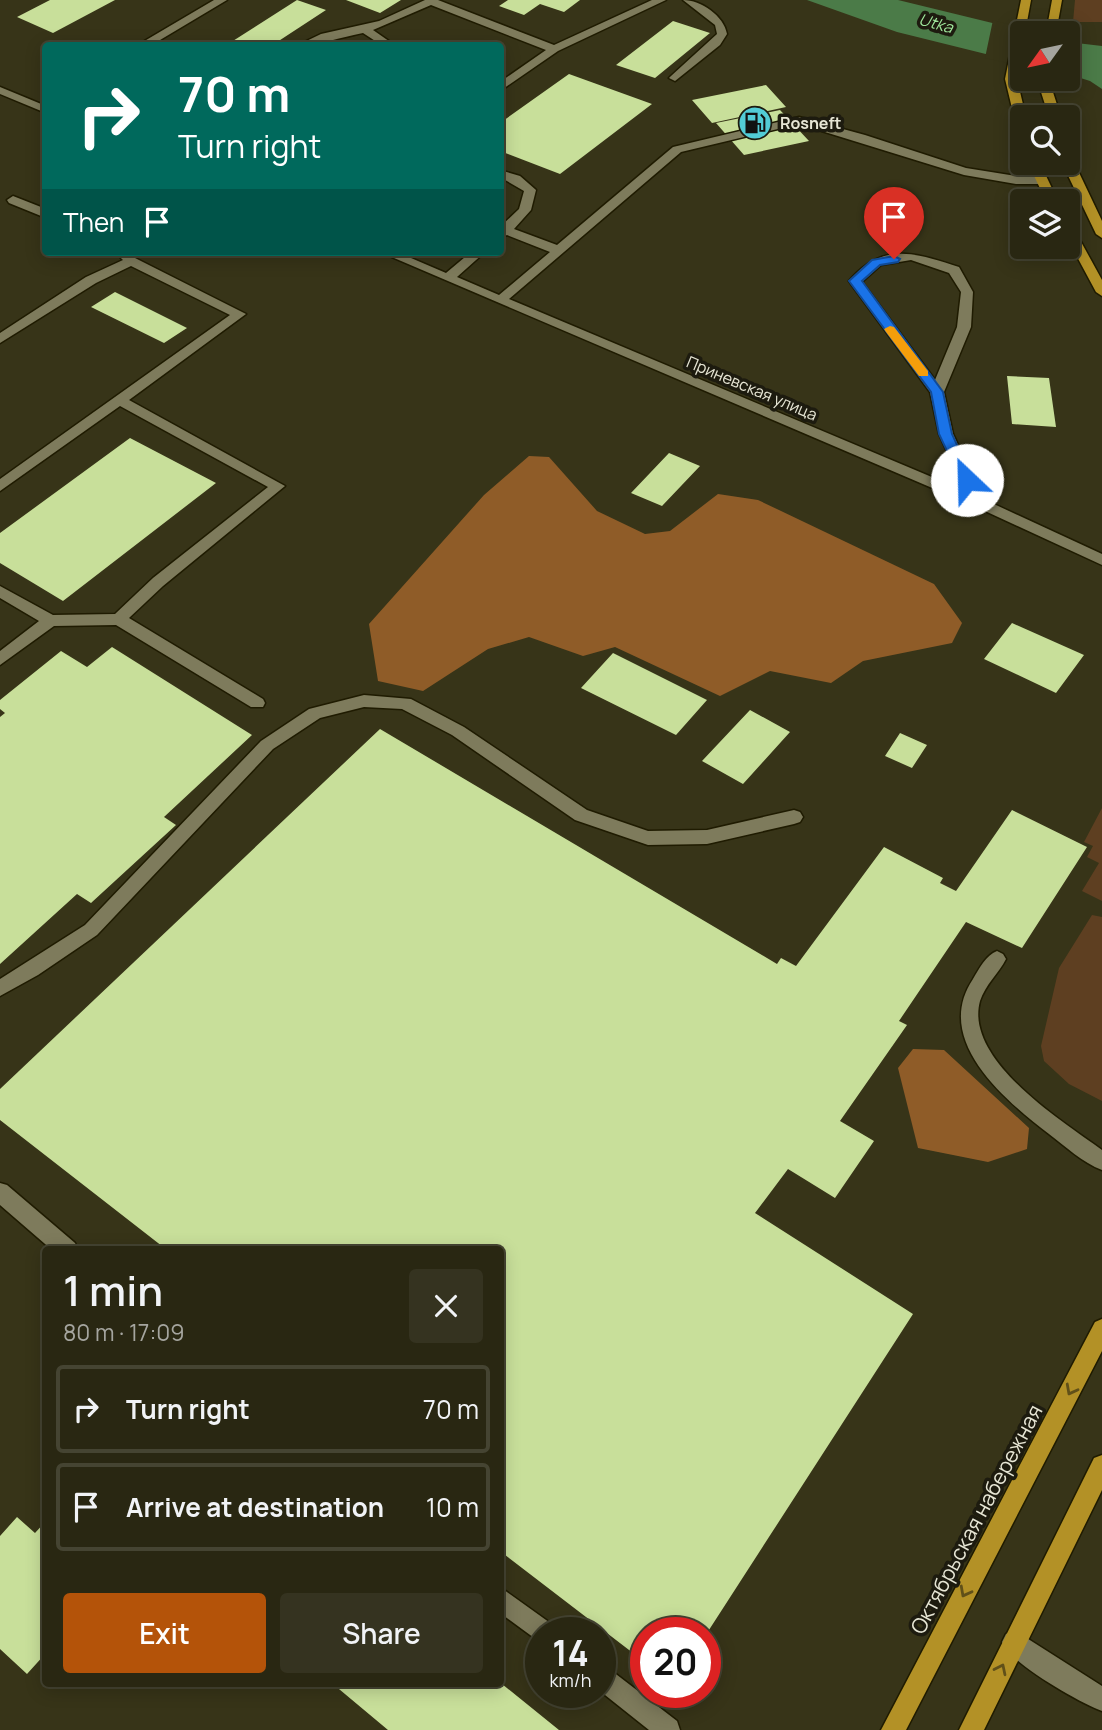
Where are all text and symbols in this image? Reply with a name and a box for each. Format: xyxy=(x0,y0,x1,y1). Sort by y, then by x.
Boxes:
water label: Utka xyxy=(917,8,957,38)
north arrow xyxy=(1010,21,1080,91)
map controls xyxy=(1010,21,1080,259)
text: 70 m xyxy=(178,60,290,127)
icon: right xyxy=(63,70,154,161)
fuel station icon: Rosneft xyxy=(736,104,774,142)
button: search xyxy=(1010,105,1080,175)
place label: Rosneft xyxy=(780,112,841,134)
text: Turn right xyxy=(178,124,321,168)
pin xyxy=(864,187,924,259)
button: layers xyxy=(1010,189,1080,259)
icon: arrive xyxy=(875,198,913,236)
icon: arrive xyxy=(138,203,176,241)
text: Then xyxy=(63,204,124,240)
street label: Приневская улица xyxy=(683,351,821,425)
position arrow xyxy=(930,443,1004,517)
text: 1 min xyxy=(63,1261,163,1319)
button: close xyxy=(409,1269,483,1343)
text: 80 m · 17:09 xyxy=(63,1316,185,1348)
one-way arrow xyxy=(1066,1383,1080,1395)
icon: right xyxy=(67,1390,105,1428)
text: Turn right xyxy=(126,1391,250,1427)
text: 70 m xyxy=(423,1391,479,1427)
street label: Октябрьская набережная xyxy=(904,1399,1048,1639)
icon: arrive xyxy=(67,1488,105,1526)
text: Arrive at destination xyxy=(126,1489,384,1525)
text: 10 m xyxy=(426,1489,479,1525)
one-way arrow xyxy=(960,1585,974,1597)
button: Exit xyxy=(63,1593,266,1673)
button: Share xyxy=(280,1593,483,1673)
speed limit sign: 20 xyxy=(630,1617,721,1708)
text: 14 xyxy=(552,1629,589,1677)
one-way arrow xyxy=(993,1664,1007,1676)
text: km/h xyxy=(550,1668,591,1692)

